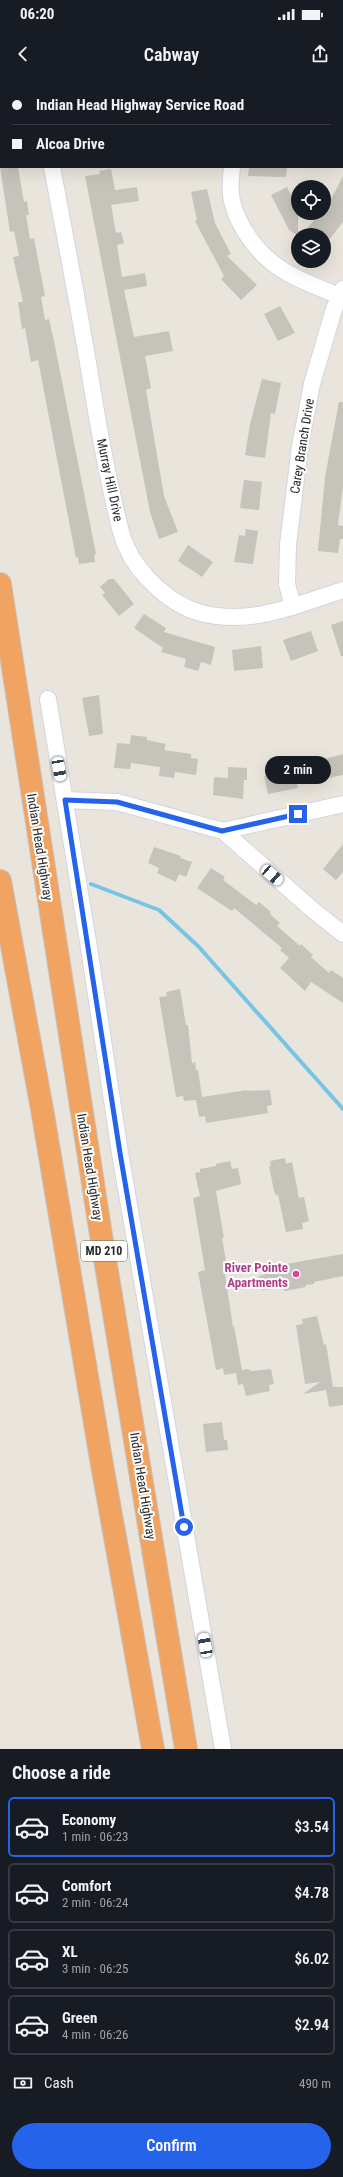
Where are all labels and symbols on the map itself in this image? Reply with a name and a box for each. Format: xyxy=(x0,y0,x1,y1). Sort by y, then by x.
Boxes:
street label: Carey Branch Drive xyxy=(287,397,317,495)
street label: Murray Hill Drive xyxy=(94,437,126,523)
car xyxy=(51,756,67,782)
callout: 2 min xyxy=(265,756,331,784)
street label: Indian Head Highway xyxy=(24,792,56,902)
route end xyxy=(289,805,307,823)
car xyxy=(259,863,285,887)
street label: Indian Head Highway xyxy=(74,1112,106,1222)
road number: MD 210 xyxy=(81,1241,127,1261)
place label: River Pointe Apartments xyxy=(225,1260,288,1290)
marker: River Pointe Apartments xyxy=(291,1269,301,1279)
street label: Indian Head Highway xyxy=(127,1431,159,1541)
route start xyxy=(175,1518,193,1536)
car xyxy=(197,1632,213,1658)

